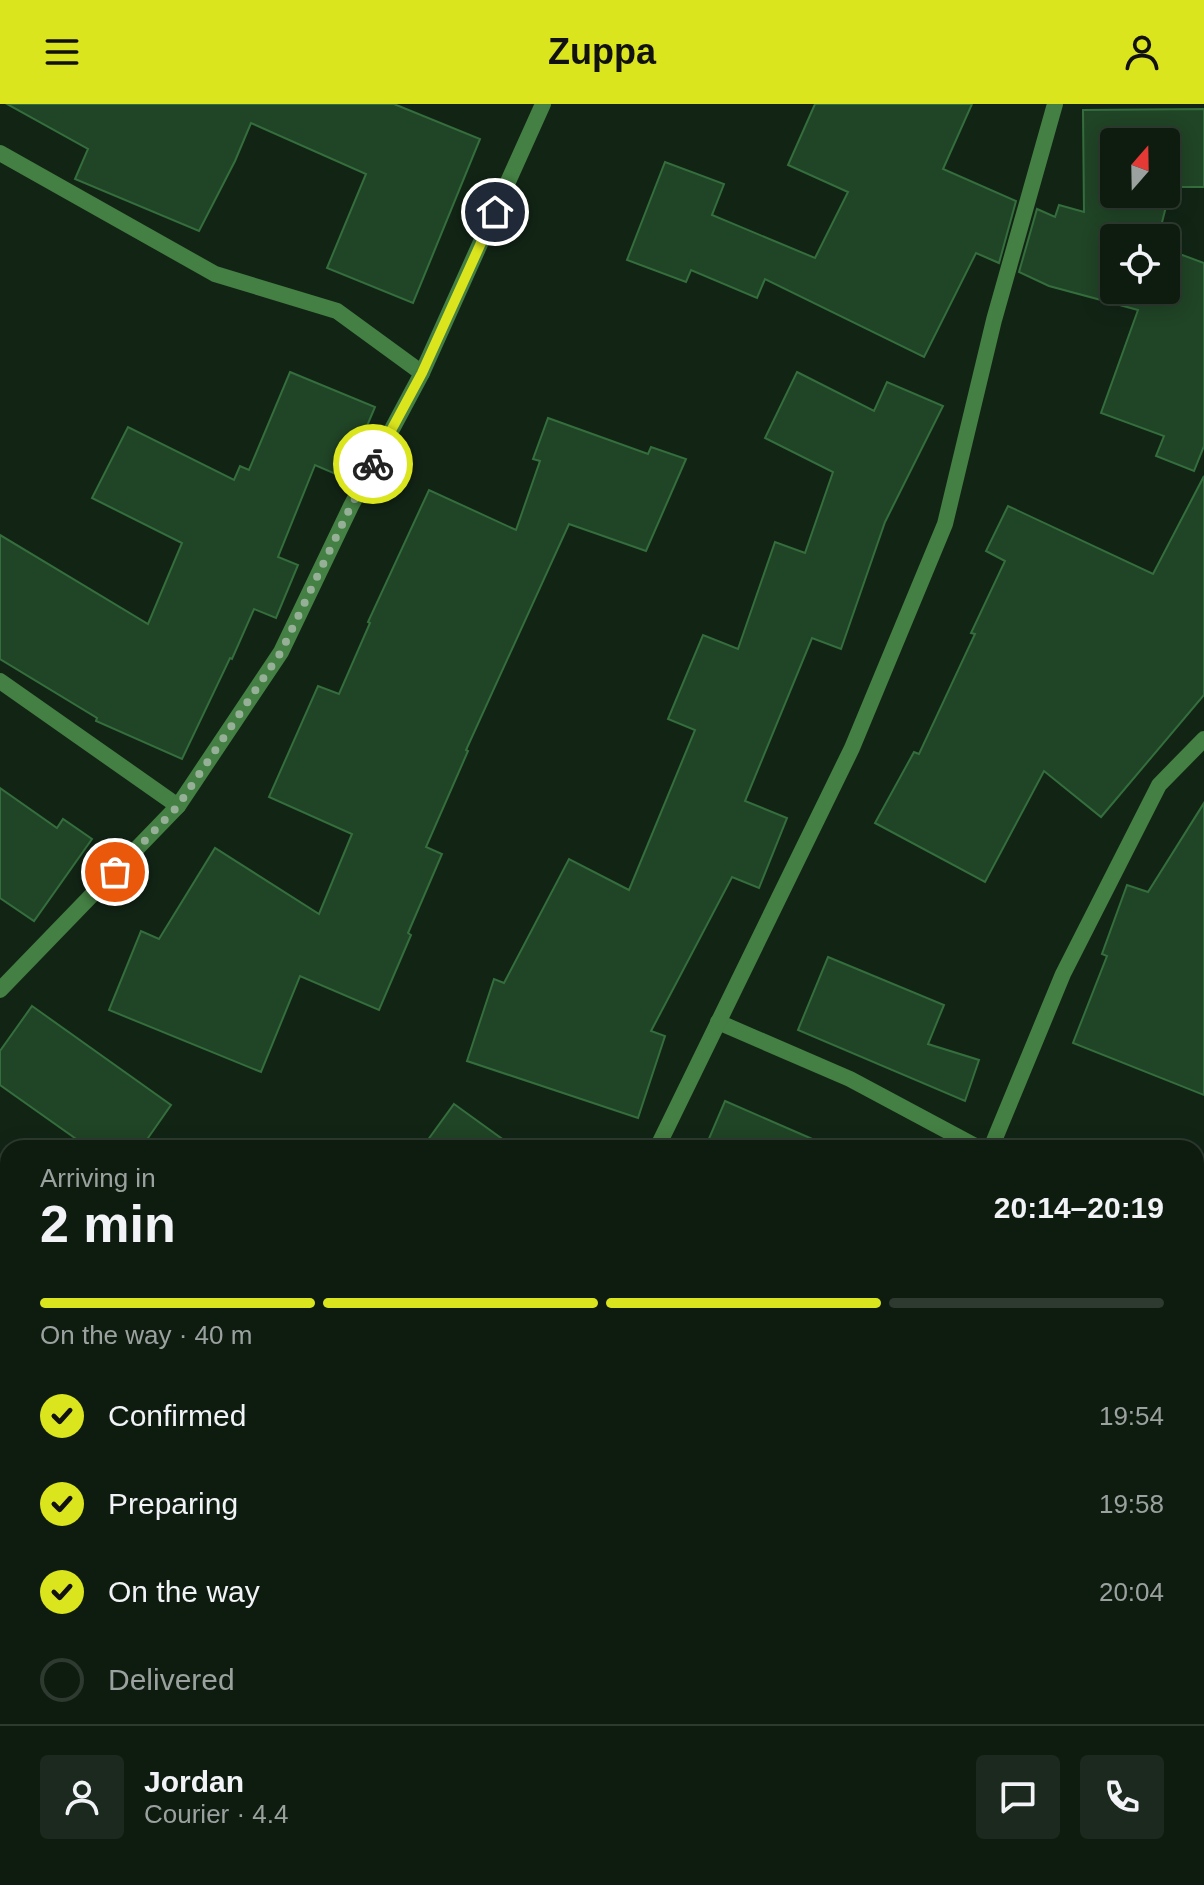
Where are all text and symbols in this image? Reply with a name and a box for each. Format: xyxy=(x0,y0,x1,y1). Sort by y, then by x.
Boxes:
icon: menu xyxy=(40,30,84,74)
icon: person xyxy=(1120,30,1164,74)
text: Zuppa xyxy=(548,31,656,72)
north arrow xyxy=(1100,128,1180,208)
map controls xyxy=(1100,128,1180,304)
pin xyxy=(461,178,529,246)
icon: home xyxy=(473,190,517,234)
button: locate xyxy=(1100,224,1180,304)
courier xyxy=(333,424,413,504)
icon: bike xyxy=(351,442,395,486)
pin xyxy=(81,838,149,906)
icon: bag xyxy=(93,850,137,894)
text: Arriving in xyxy=(40,1163,156,1193)
text: 20:14–20:19 xyxy=(994,1191,1164,1224)
text: 2 min xyxy=(40,1195,176,1253)
text: On the way · 40 m xyxy=(40,1320,252,1350)
icon: check xyxy=(40,1394,84,1438)
text: Confirmed xyxy=(108,1399,246,1432)
text: 19:54 xyxy=(1099,1401,1164,1431)
icon: check xyxy=(40,1482,84,1526)
text: Preparing xyxy=(108,1487,238,1520)
text: 19:58 xyxy=(1099,1489,1164,1519)
icon: check xyxy=(40,1570,84,1614)
text: On the way xyxy=(108,1575,260,1608)
text: 20:04 xyxy=(1099,1577,1164,1607)
text: Delivered xyxy=(108,1663,235,1696)
button: person xyxy=(40,1755,124,1839)
button: chat xyxy=(976,1755,1060,1839)
button: phone xyxy=(1080,1755,1164,1839)
text: Jordan xyxy=(144,1765,244,1798)
text: Courier · 4.4 xyxy=(144,1799,289,1829)

